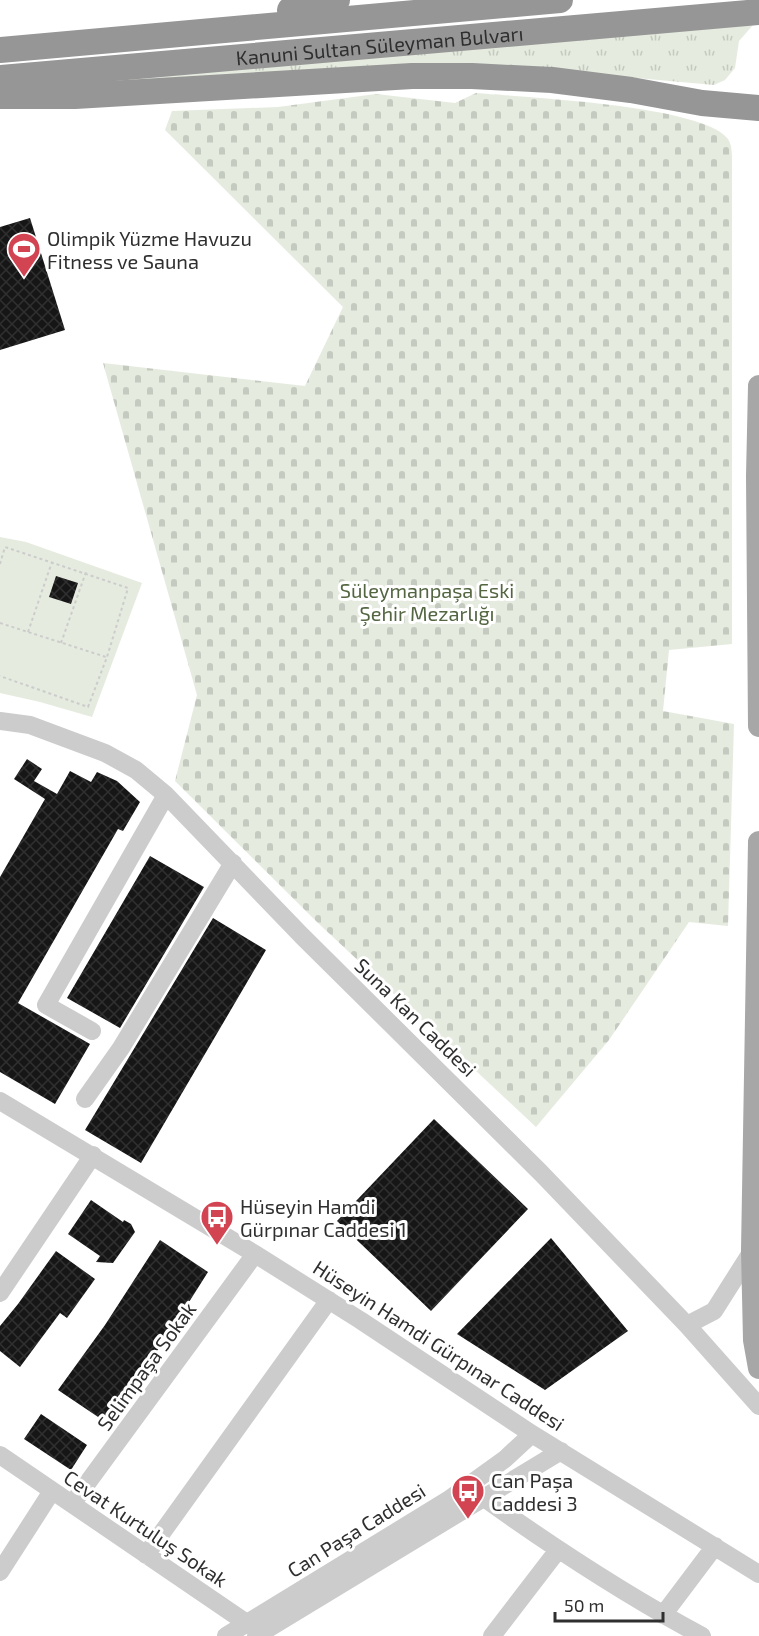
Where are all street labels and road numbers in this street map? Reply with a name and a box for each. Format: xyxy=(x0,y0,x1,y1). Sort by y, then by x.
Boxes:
street label: Kanuni Sultan Süleyman Bulvarı xyxy=(235,21,524,69)
street label: Suna Kan Caddesi xyxy=(350,953,482,1081)
street label: Hüseyin Hamdi Gürpınar Caddesi xyxy=(309,1255,569,1435)
street label: Selimpaşa Sokak xyxy=(91,1297,201,1435)
street label: Cevat Kurtuluş Sokak xyxy=(59,1464,232,1592)
street label: Can Paşa Caddesi xyxy=(283,1478,430,1583)

